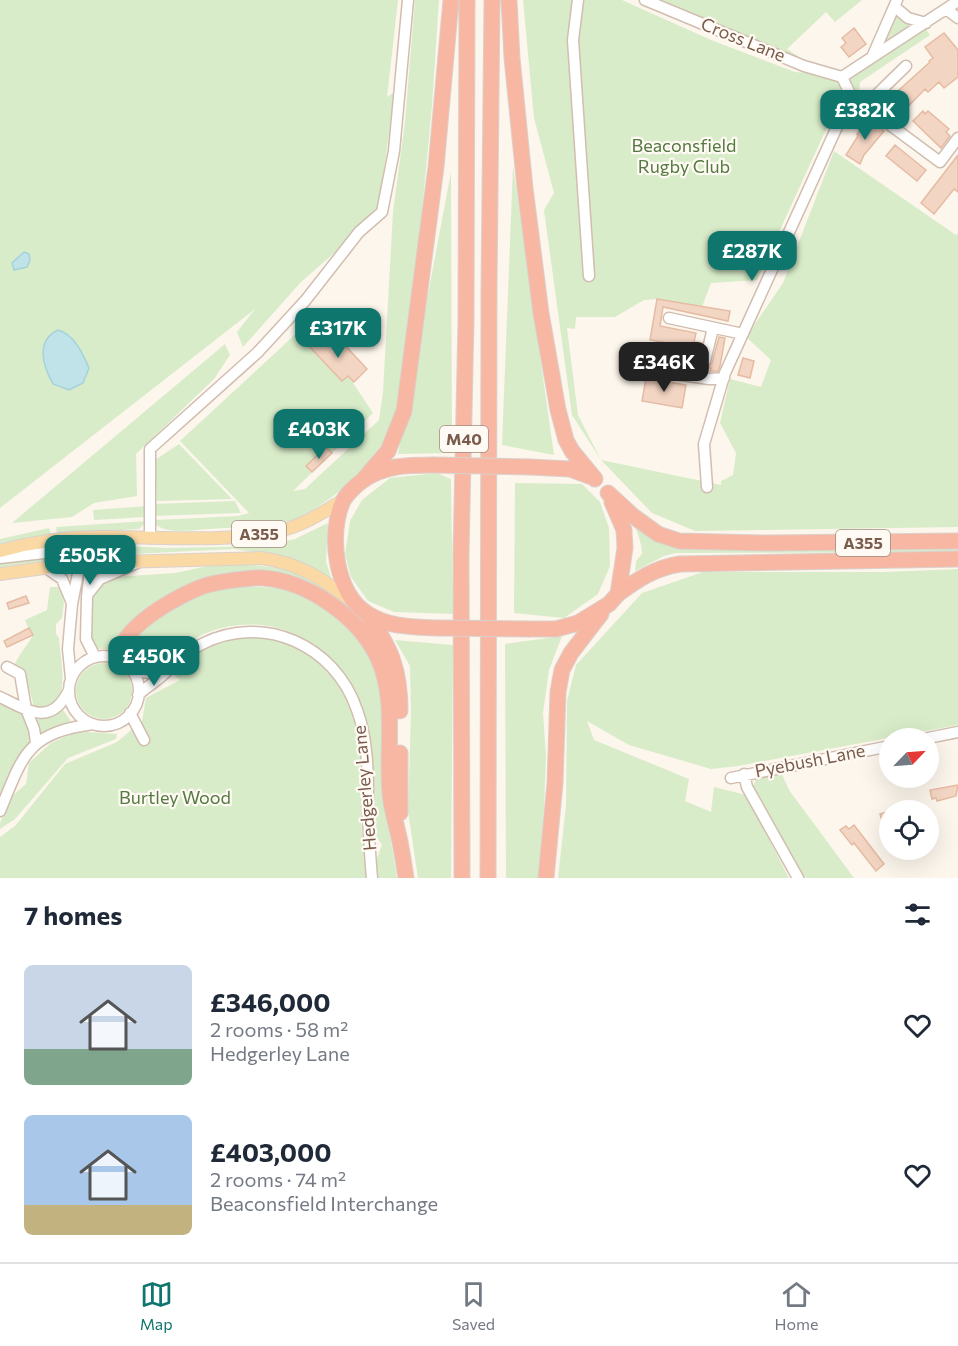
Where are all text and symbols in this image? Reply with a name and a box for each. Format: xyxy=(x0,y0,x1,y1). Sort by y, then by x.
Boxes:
street label: Cross Lane xyxy=(698,12,789,66)
pin: £382K xyxy=(823,90,907,141)
text: £382K xyxy=(834,97,896,121)
park label: Beaconsfield Rugby Club xyxy=(632,134,736,177)
pin: £287K xyxy=(710,231,794,282)
text: £287K xyxy=(722,238,782,262)
pin: £317K xyxy=(296,308,380,359)
text: £317K xyxy=(309,315,367,339)
pin: £346K xyxy=(622,342,706,393)
text: £346K xyxy=(633,349,695,373)
pin: £403K xyxy=(277,409,361,460)
text: £403K xyxy=(287,416,351,440)
road number: M40 xyxy=(440,426,488,452)
road number: A355 xyxy=(232,521,286,547)
road number: A355 xyxy=(836,530,890,556)
pin: £505K xyxy=(48,535,132,586)
text: £505K xyxy=(59,542,121,566)
pin: £450K xyxy=(112,636,196,687)
text: £450K xyxy=(122,643,186,667)
street label: Hedgerley Lane xyxy=(348,724,380,852)
north arrow xyxy=(879,728,939,788)
map controls xyxy=(879,728,939,860)
street label: Pyebush Lane xyxy=(753,739,867,781)
park label: Burtley Wood xyxy=(119,786,231,808)
button: locate xyxy=(879,800,939,860)
icon: filters xyxy=(901,898,934,931)
text: 7 homes xyxy=(24,899,122,930)
text: £346,000 xyxy=(210,986,331,1017)
icon: home xyxy=(72,989,144,1061)
icon: heart xyxy=(901,1009,934,1042)
text: 2 rooms · 58 m² xyxy=(210,1017,348,1041)
text: Hedgerley Lane xyxy=(210,1041,350,1065)
text: £403,000 xyxy=(210,1136,332,1167)
icon: home xyxy=(72,1139,144,1211)
icon: heart xyxy=(901,1159,934,1192)
text: 2 rooms · 74 m² xyxy=(210,1167,346,1191)
text: Beaconsfield Interchange xyxy=(210,1191,438,1215)
tab: Map xyxy=(140,1278,173,1333)
tab: Saved xyxy=(452,1278,495,1333)
tab: Home xyxy=(774,1278,818,1333)

